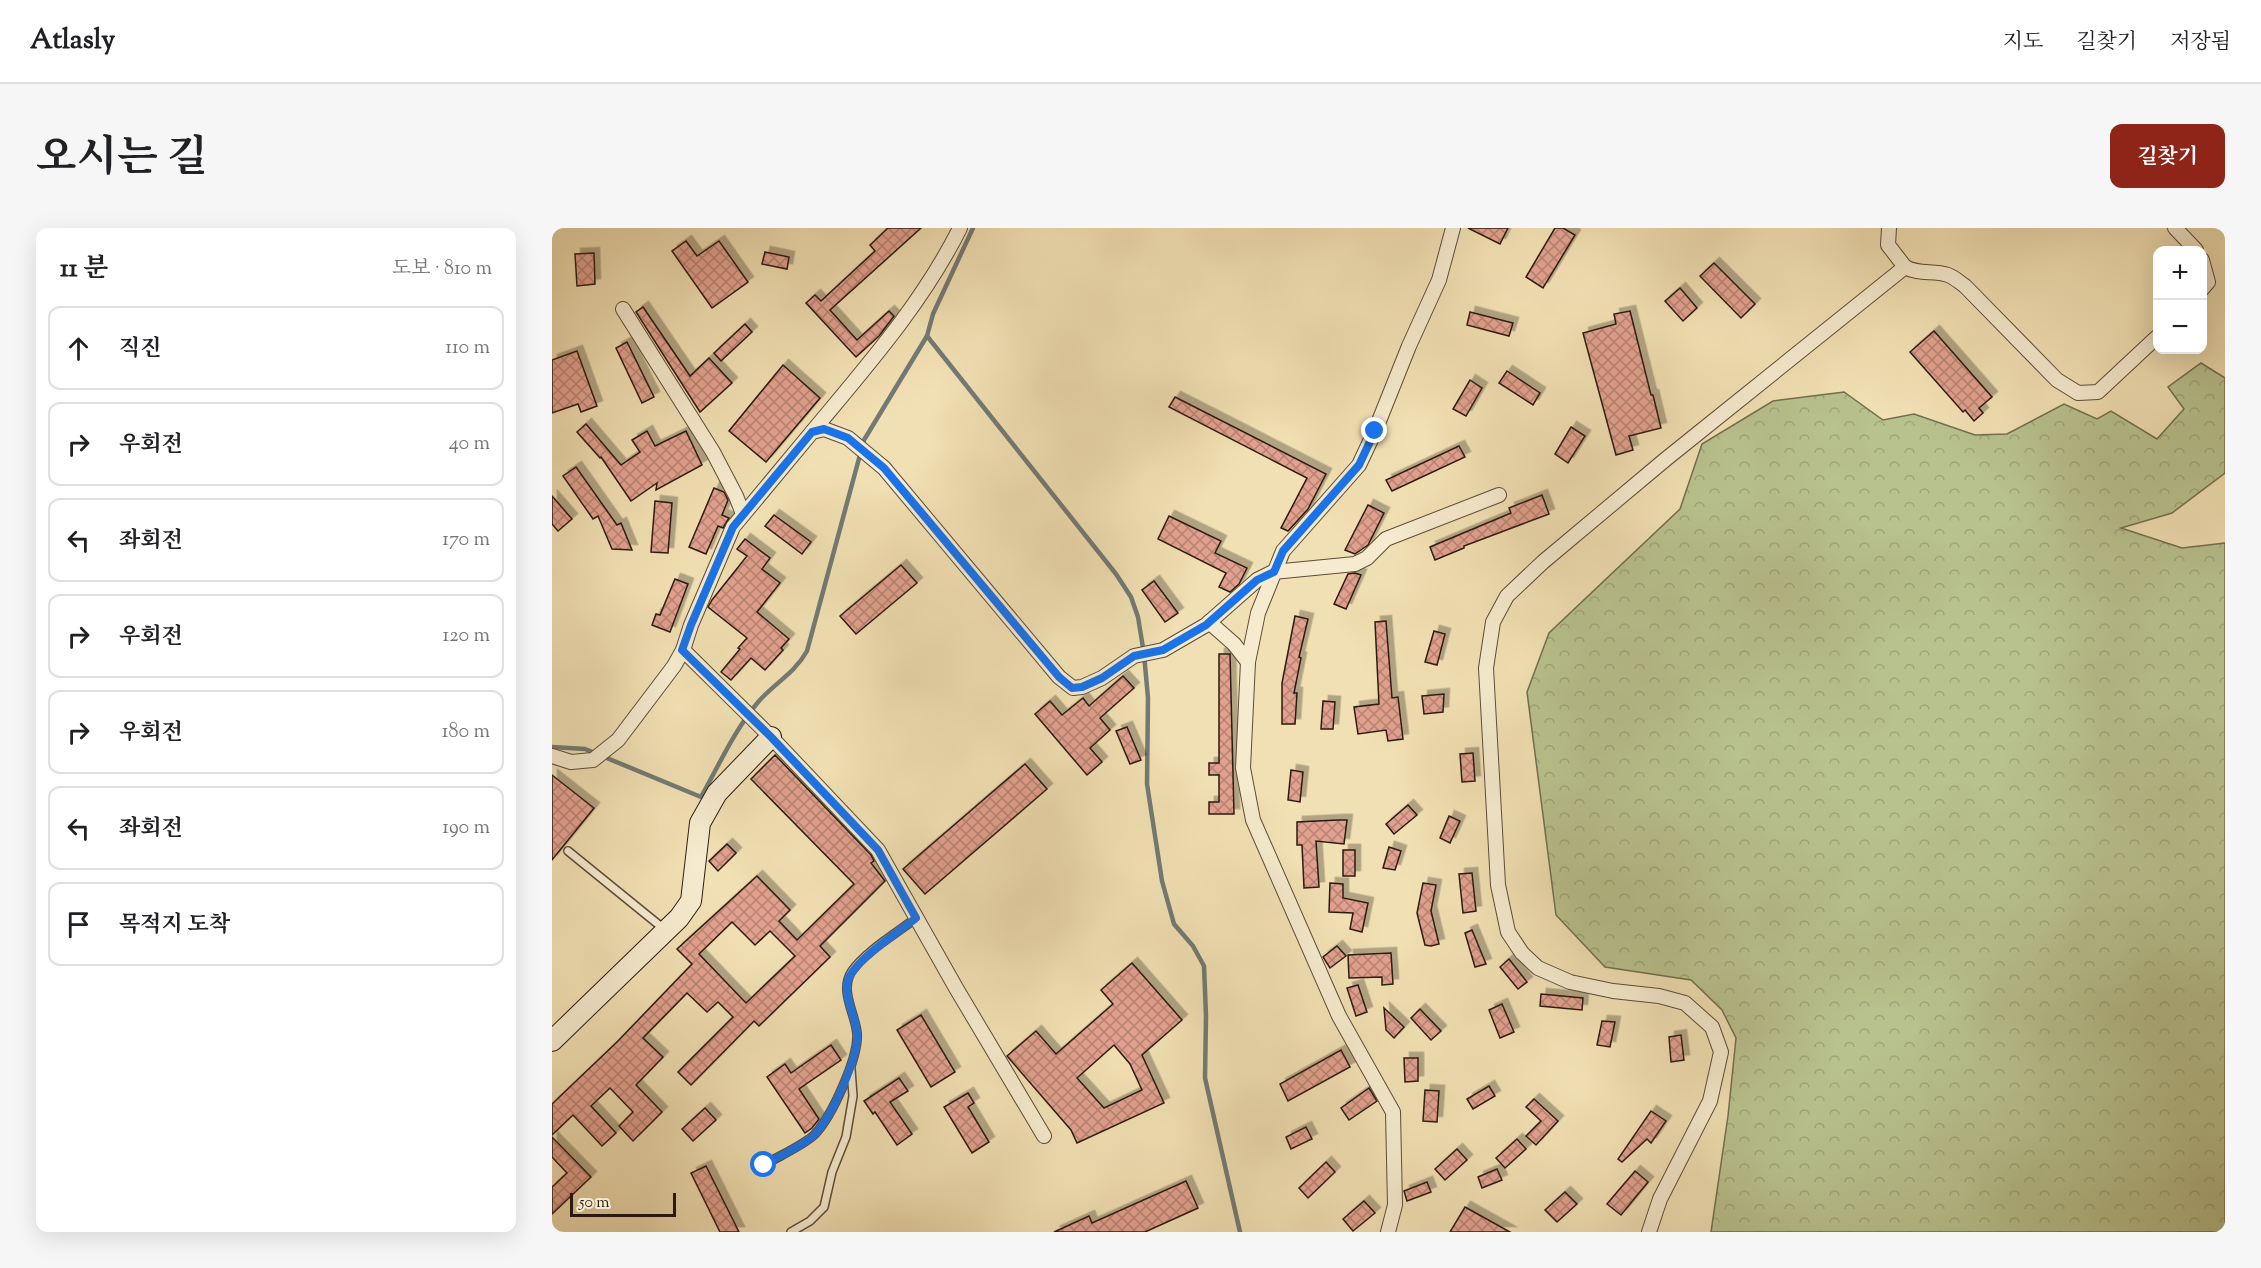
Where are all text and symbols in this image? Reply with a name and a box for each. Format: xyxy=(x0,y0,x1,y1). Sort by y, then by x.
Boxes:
text: Atlasly xyxy=(30,21,115,61)
text: 지도 xyxy=(2003,28,2043,58)
text: 길찾기 xyxy=(2076,28,2137,58)
text: 저장됨 xyxy=(2170,28,2231,58)
button: 길찾기 xyxy=(2110,124,2225,188)
text: 오시는 길 xyxy=(36,130,207,190)
map controls xyxy=(2153,246,2207,354)
button: + xyxy=(2153,246,2207,300)
text: 11 분 xyxy=(60,251,108,288)
text: 도보 · 810 m xyxy=(392,255,492,284)
button: − xyxy=(2153,300,2207,354)
icon: ahead xyxy=(62,332,95,365)
text: 직진 xyxy=(119,334,162,366)
text: 110 m xyxy=(445,334,490,363)
route end xyxy=(1361,417,1387,443)
icon: right xyxy=(62,428,95,461)
text: 우회전 xyxy=(119,430,183,462)
text: 40 m xyxy=(449,430,490,459)
icon: left xyxy=(62,524,95,557)
text: 좌회전 xyxy=(119,526,183,558)
text: 170 m xyxy=(442,526,490,555)
icon: right xyxy=(62,620,95,653)
text: 우회전 xyxy=(119,622,183,654)
text: 120 m xyxy=(442,622,490,651)
icon: right xyxy=(62,716,95,749)
text: 우회전 xyxy=(119,718,183,750)
text: 180 m xyxy=(442,718,490,747)
icon: left xyxy=(62,812,95,845)
text: 좌회전 xyxy=(119,814,183,846)
text: 190 m xyxy=(442,814,490,843)
icon: arrive xyxy=(62,908,95,941)
text: 목적지 도착 xyxy=(119,910,230,942)
route start xyxy=(750,1151,776,1177)
scale bar xyxy=(570,1190,676,1218)
text: 50 m xyxy=(579,1192,610,1215)

